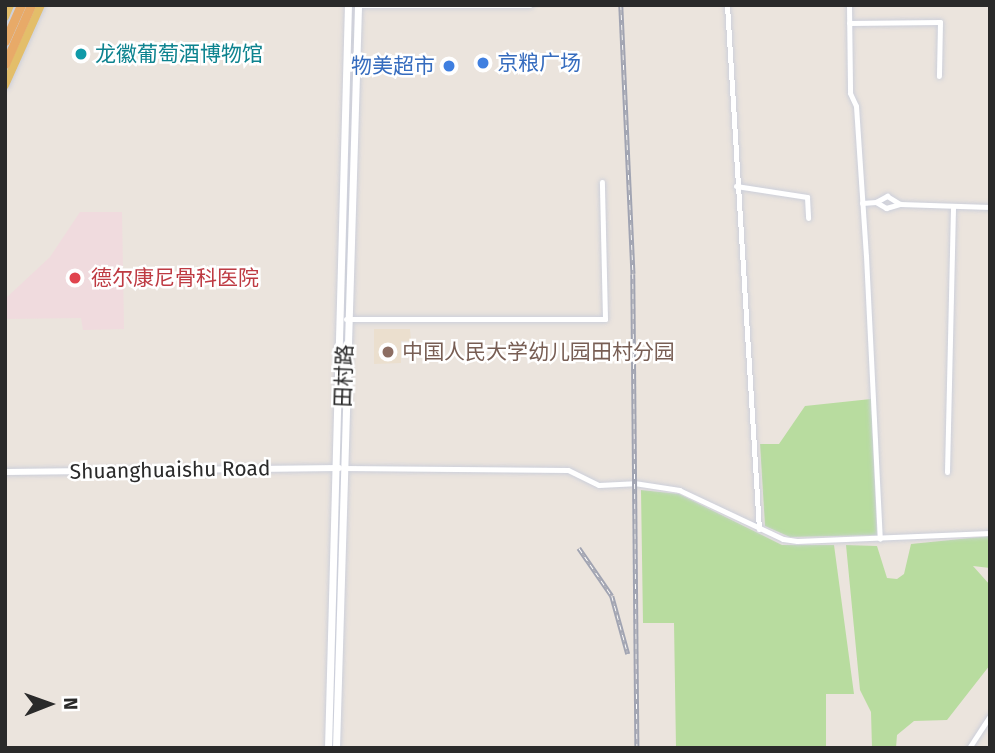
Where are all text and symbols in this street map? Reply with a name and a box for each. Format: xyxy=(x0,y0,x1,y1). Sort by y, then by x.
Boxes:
place label: 龙徽葡萄酒博物馆 xyxy=(95,41,263,67)
marker: 龙徽葡萄酒博物馆 xyxy=(73,46,89,62)
place label: 京粮广场 xyxy=(497,50,581,76)
place label: 物美超市 xyxy=(351,53,435,79)
marker: 京粮广场 xyxy=(475,55,491,71)
marker: 物美超市 xyxy=(441,58,457,74)
place label: 德尔康尼骨科医院 xyxy=(91,265,259,291)
marker: 德尔康尼骨科医院 xyxy=(65,268,85,288)
place label: 中国人民大学幼儿园田村分园 xyxy=(402,339,675,365)
street label: 田村路 xyxy=(330,344,358,408)
marker: 中国人民大学幼儿园田村分园 xyxy=(380,344,396,360)
street label: Shuanghuaishu Road xyxy=(69,456,271,484)
north arrow xyxy=(14,669,84,739)
text: N xyxy=(59,697,82,710)

